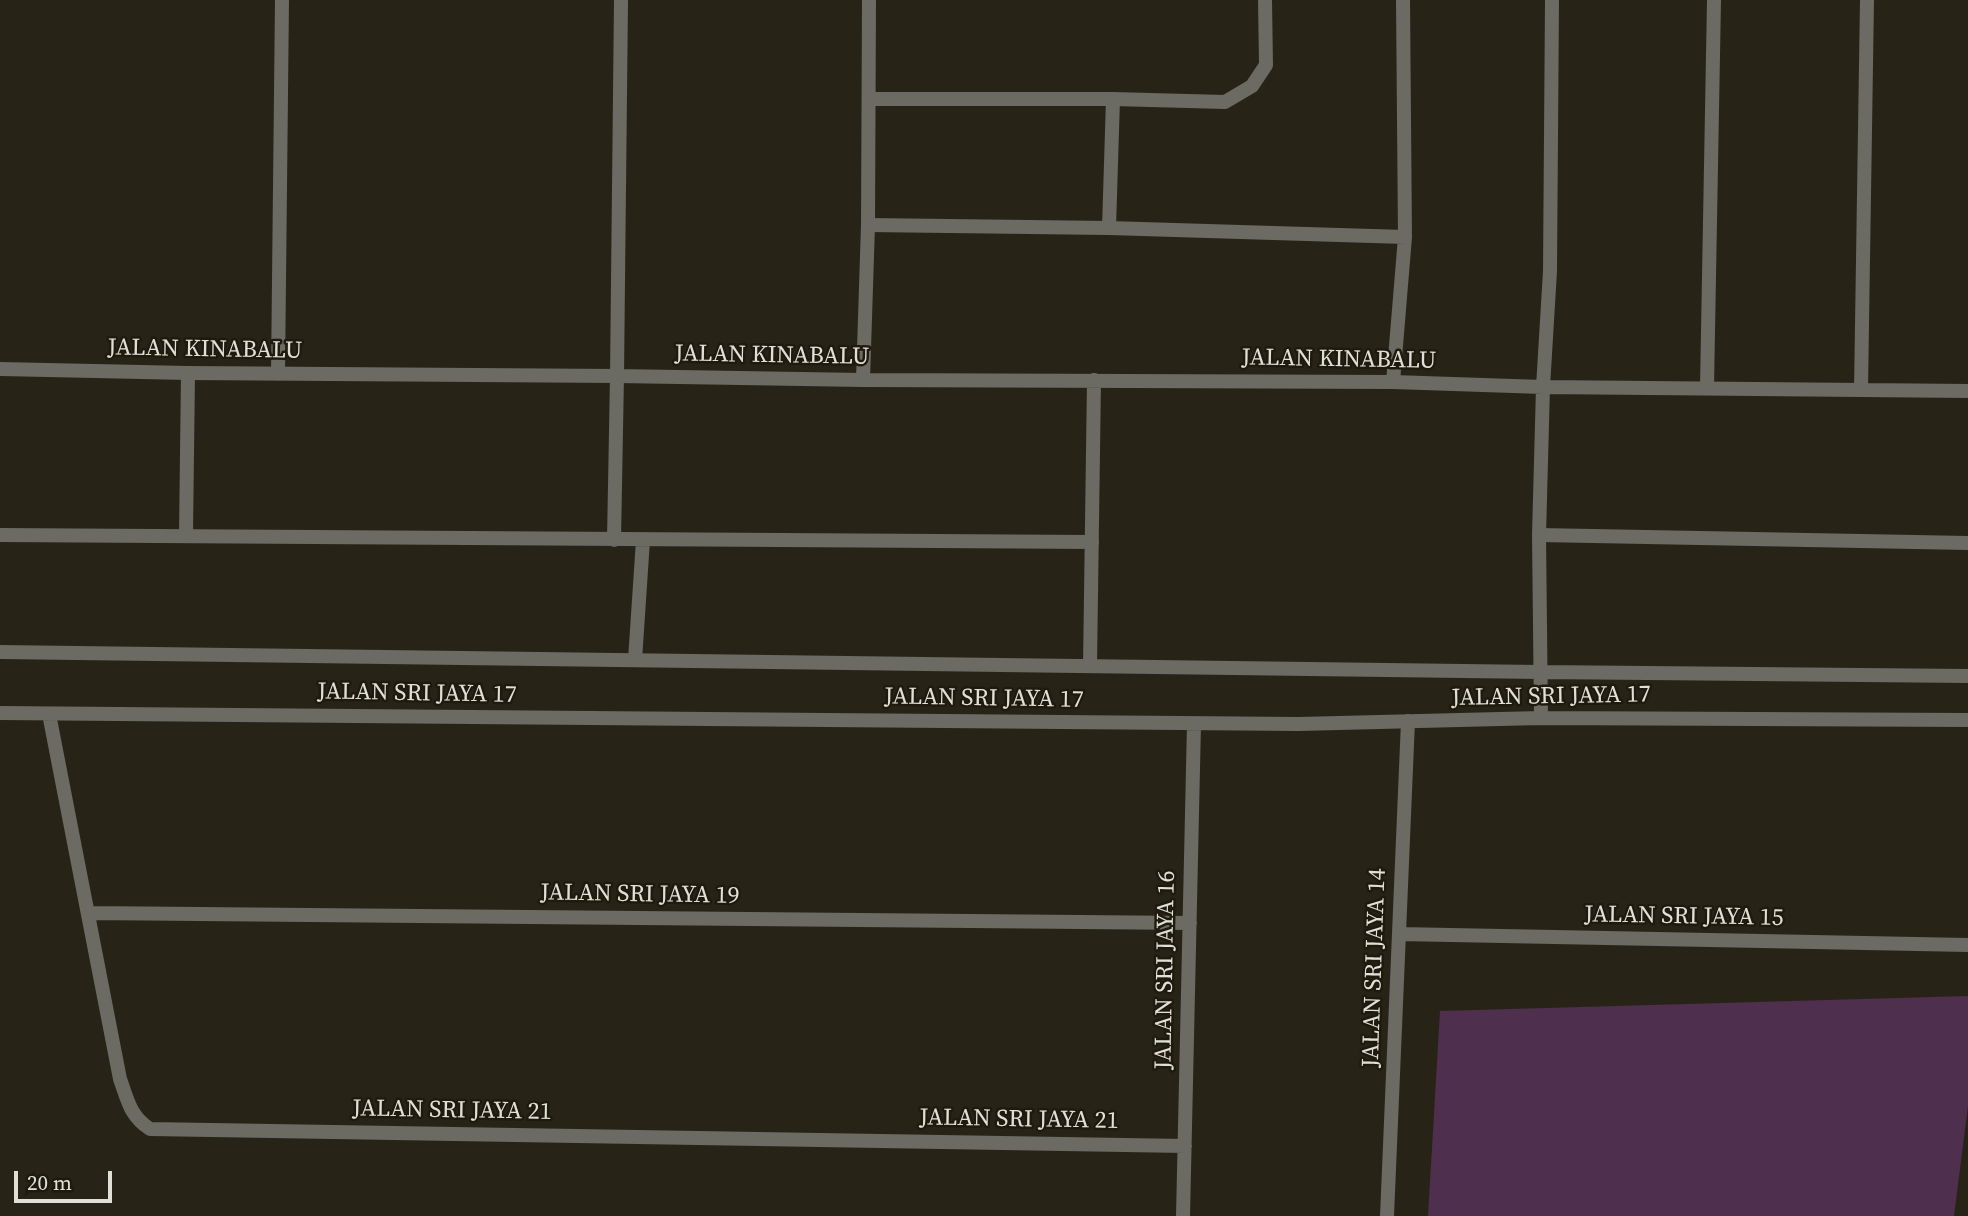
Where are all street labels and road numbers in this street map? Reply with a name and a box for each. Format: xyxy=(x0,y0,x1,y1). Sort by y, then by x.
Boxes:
street label: JALAN KINABALU xyxy=(107,334,303,366)
street label: JALAN KINABALU xyxy=(674,340,870,372)
street label: JALAN KINABALU xyxy=(1241,344,1437,376)
street label: JALAN SRI JAYA 17 xyxy=(317,678,517,710)
street label: JALAN SRI JAYA 17 xyxy=(1451,681,1651,713)
street label: JALAN SRI JAYA 17 xyxy=(884,683,1084,715)
street label: JALAN SRI JAYA 14 xyxy=(1357,868,1393,1068)
street label: JALAN SRI JAYA 16 xyxy=(1150,870,1182,1070)
street label: JALAN SRI JAYA 19 xyxy=(540,879,740,911)
street label: JALAN SRI JAYA 15 xyxy=(1584,901,1784,933)
street label: JALAN SRI JAYA 21 xyxy=(352,1095,552,1127)
street label: JALAN SRI JAYA 21 xyxy=(919,1104,1119,1136)

